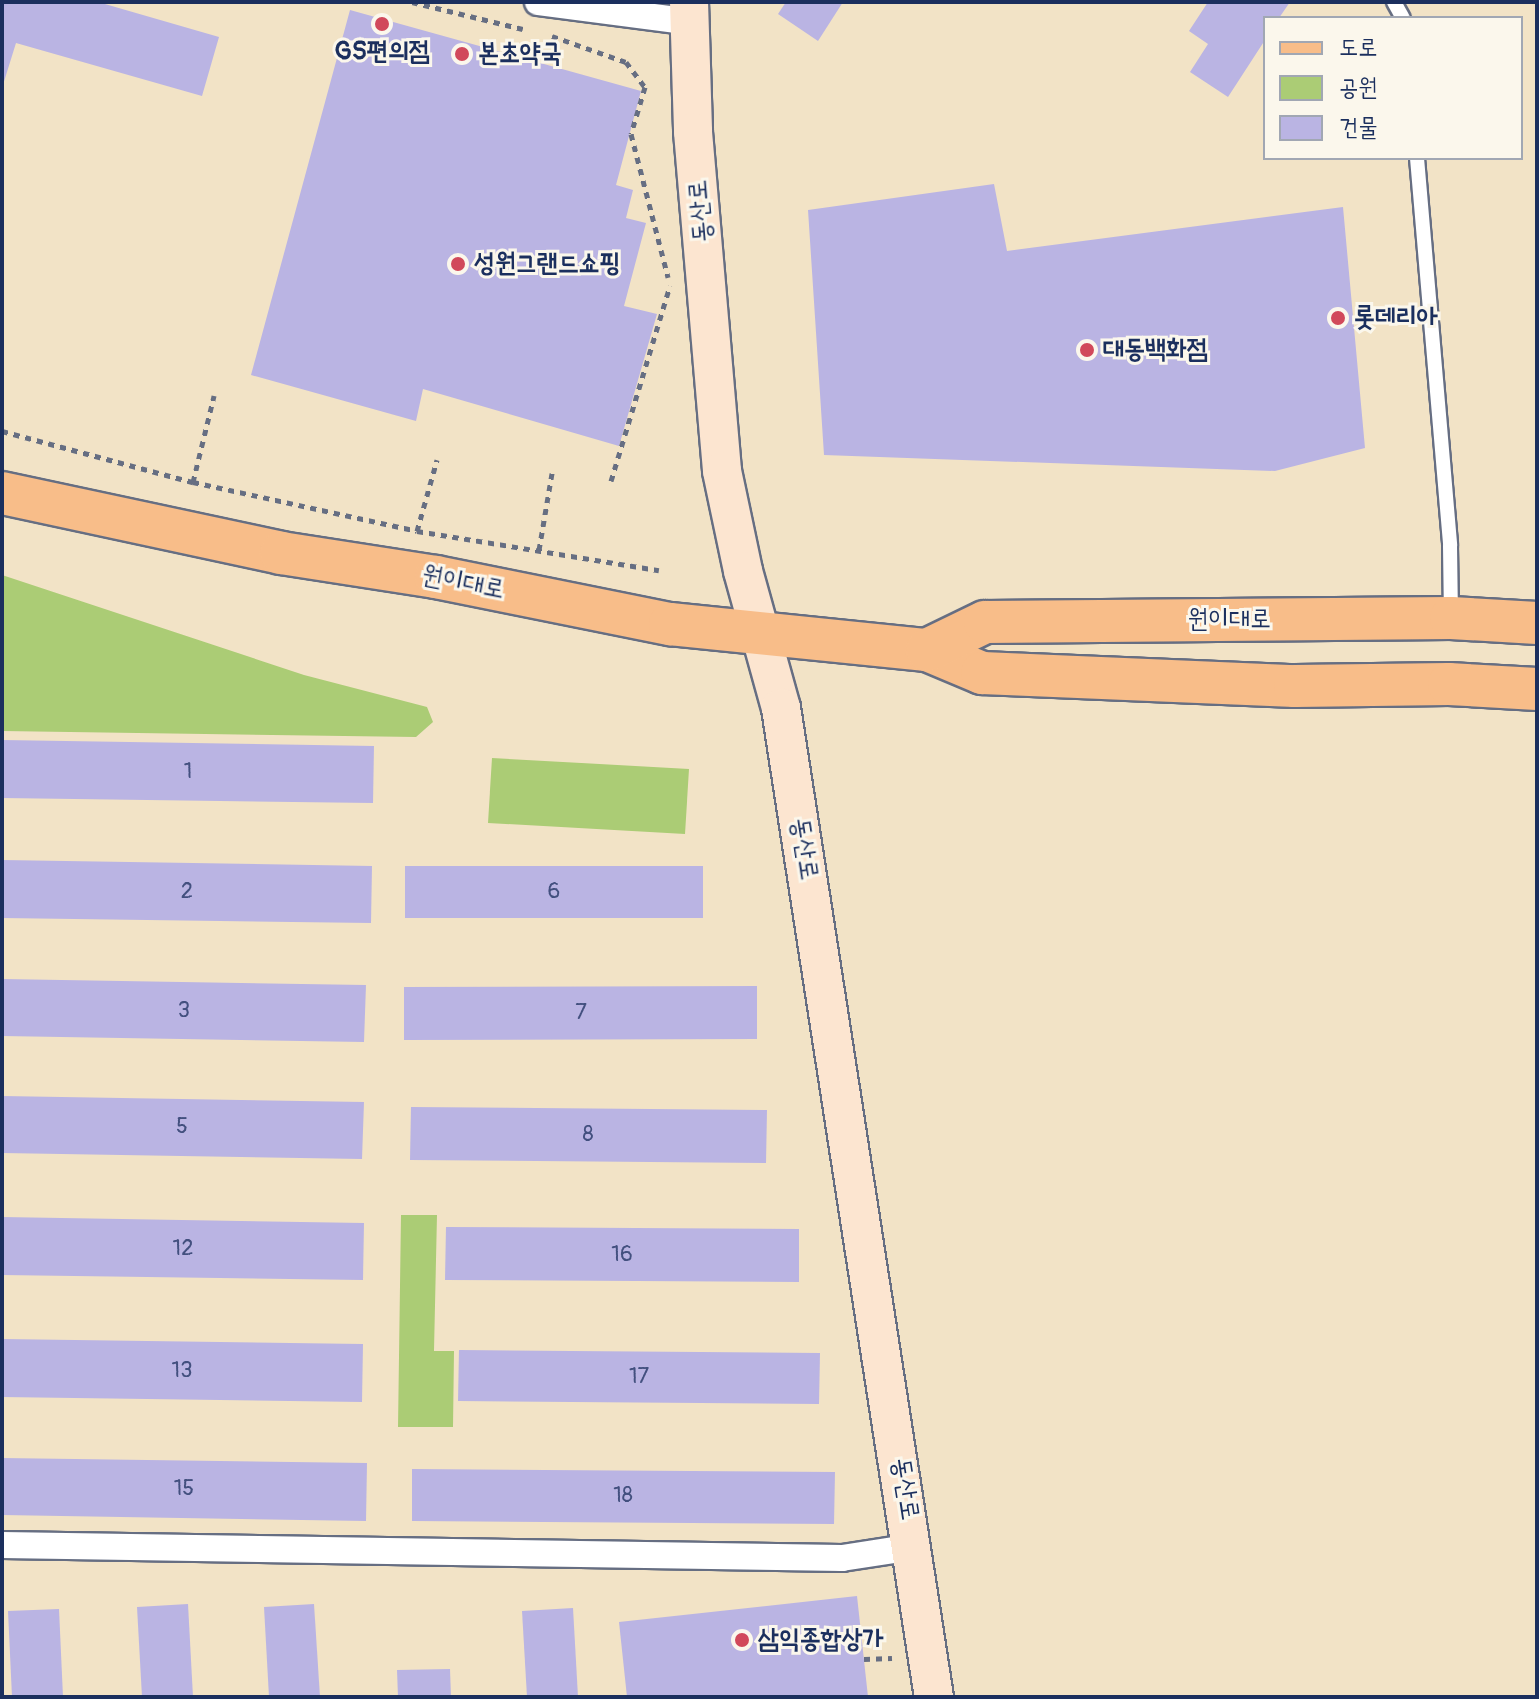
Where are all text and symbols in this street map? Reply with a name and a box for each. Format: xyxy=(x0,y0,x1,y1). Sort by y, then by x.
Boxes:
marker: GS편의점 xyxy=(373,15,391,33)
legend xyxy=(1263,16,1523,160)
text: 도로 xyxy=(1339,33,1378,62)
place label: GS편의점 xyxy=(334,36,430,68)
place label: 본초약국 xyxy=(478,38,562,70)
marker: 본초약국 xyxy=(453,45,471,63)
text: 공원 xyxy=(1339,73,1378,102)
text: 건물 xyxy=(1339,113,1378,142)
street label: 동산로 xyxy=(683,178,719,244)
place label: 성원그랜드쇼핑 xyxy=(474,248,620,280)
marker: 성원그랜드쇼핑 xyxy=(449,255,467,273)
place label: 롯데리아 xyxy=(1354,302,1438,334)
marker: 롯데리아 xyxy=(1329,309,1347,327)
place label: 대동백화점 xyxy=(1103,334,1208,366)
marker: 대동백화점 xyxy=(1078,341,1096,359)
street label: 원이대로 xyxy=(419,560,507,606)
street label: 원이대로 xyxy=(1187,604,1271,636)
house number: 1 xyxy=(184,759,192,785)
street label: 동산로 xyxy=(784,816,824,882)
house number: 2 xyxy=(181,879,193,905)
house number: 6 xyxy=(548,879,560,905)
house number: 3 xyxy=(178,998,190,1024)
house number: 7 xyxy=(575,1000,587,1026)
house number: 5 xyxy=(176,1114,188,1140)
house number: 8 xyxy=(582,1122,594,1148)
house number: 12 xyxy=(173,1236,193,1262)
house number: 16 xyxy=(611,1242,633,1268)
house number: 13 xyxy=(172,1358,192,1384)
house number: 17 xyxy=(629,1364,649,1390)
street label: 동산로 xyxy=(885,1456,925,1522)
house number: 15 xyxy=(174,1476,194,1502)
house number: 18 xyxy=(613,1483,633,1509)
place label: 삼익종합상가 xyxy=(758,1624,884,1656)
marker: 삼익종합상가 xyxy=(733,1631,751,1649)

